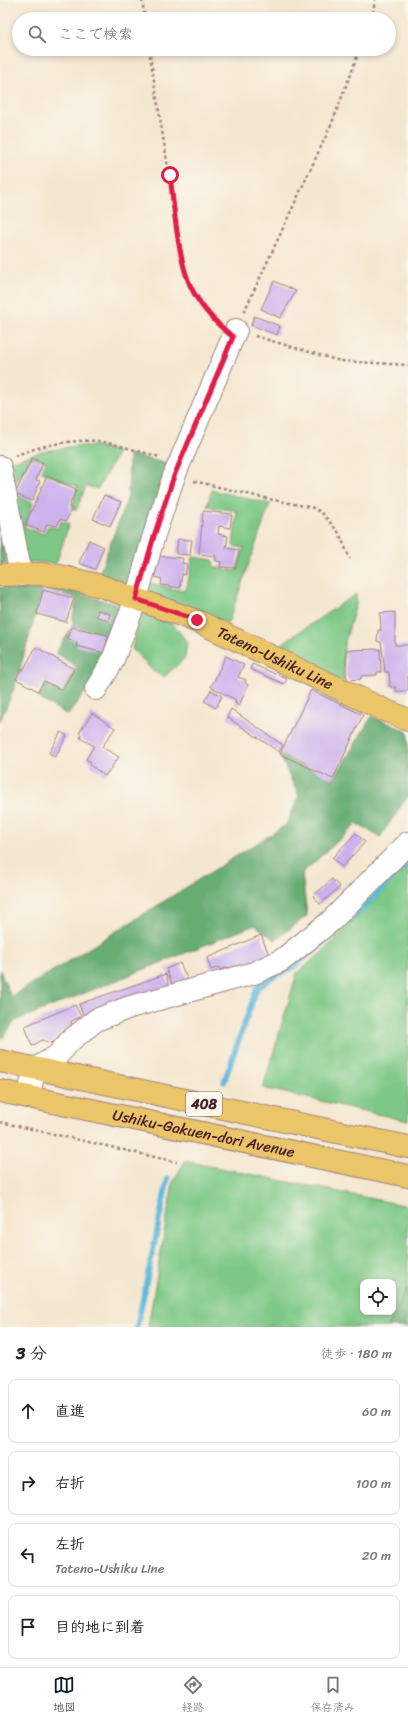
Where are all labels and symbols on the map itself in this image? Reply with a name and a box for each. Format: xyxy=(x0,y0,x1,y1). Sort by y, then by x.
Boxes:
route start xyxy=(161,166,179,184)
route end xyxy=(188,611,206,629)
street label: Tateno-Ushiku Line xyxy=(213,619,338,697)
road number: 408 xyxy=(186,1092,222,1116)
street label: Ushiku-Gakuen-dori Avenue xyxy=(110,1102,297,1165)

